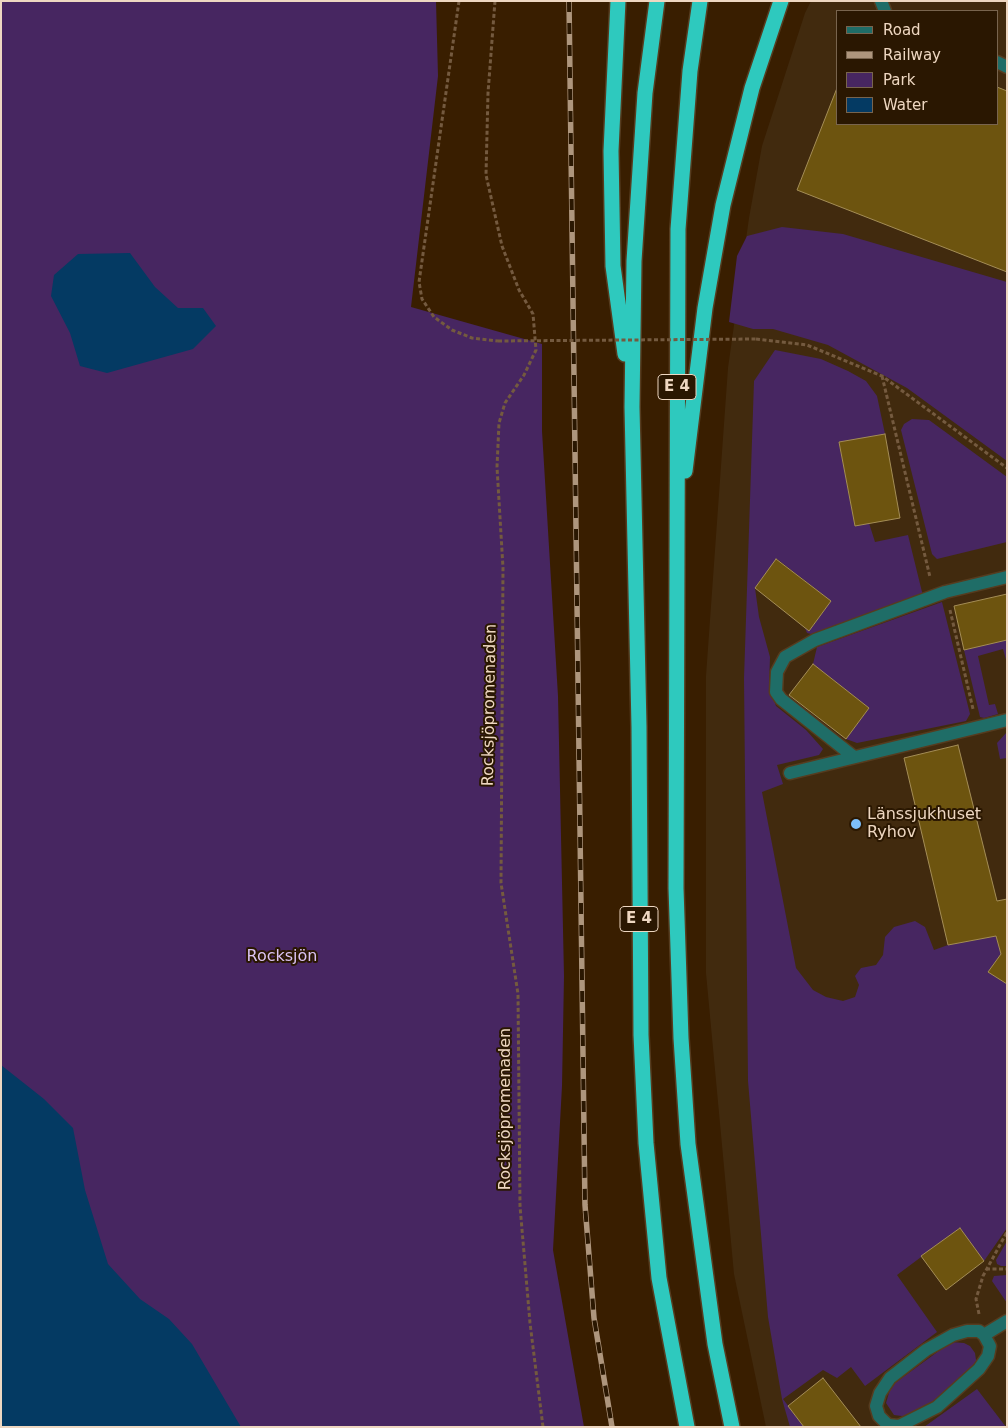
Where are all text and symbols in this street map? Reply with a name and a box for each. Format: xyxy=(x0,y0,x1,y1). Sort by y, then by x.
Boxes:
legend xyxy=(836,10,998,125)
text: Road xyxy=(883,21,921,39)
text: Railway xyxy=(883,46,941,64)
text: Park xyxy=(883,71,915,89)
text: Water xyxy=(883,96,927,114)
road number: E 4 xyxy=(658,374,696,400)
street label: Rocksjöpromenaden xyxy=(479,624,501,786)
place label: Länssjukhuset Ryhov xyxy=(867,805,981,843)
marker: Länssjukhuset Ryhov xyxy=(849,817,863,831)
road number: E 4 xyxy=(620,906,658,932)
park label: Rocksjön xyxy=(247,947,317,967)
street label: Rocksjöpromenaden xyxy=(496,1028,516,1190)

